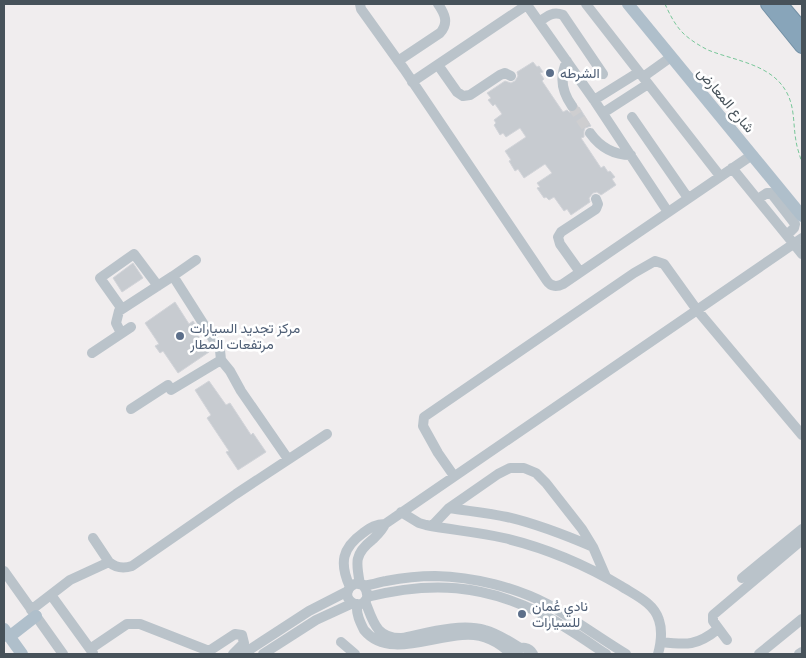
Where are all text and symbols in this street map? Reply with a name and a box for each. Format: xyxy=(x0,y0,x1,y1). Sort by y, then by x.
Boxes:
street label: شارع المعارض xyxy=(692,64,758,138)
place label: الشرطه xyxy=(560,65,600,82)
marker: الشرطه xyxy=(544,67,556,79)
place label: مركز تجديد السيارات مرتفعات المطار xyxy=(189,320,300,353)
marker: مركز تجديد السيارات مرتفعات المطار xyxy=(174,330,186,342)
place label: نادي عُمان للسيارات xyxy=(532,598,588,631)
marker: نادي عُمان للسيارات xyxy=(516,608,528,620)

